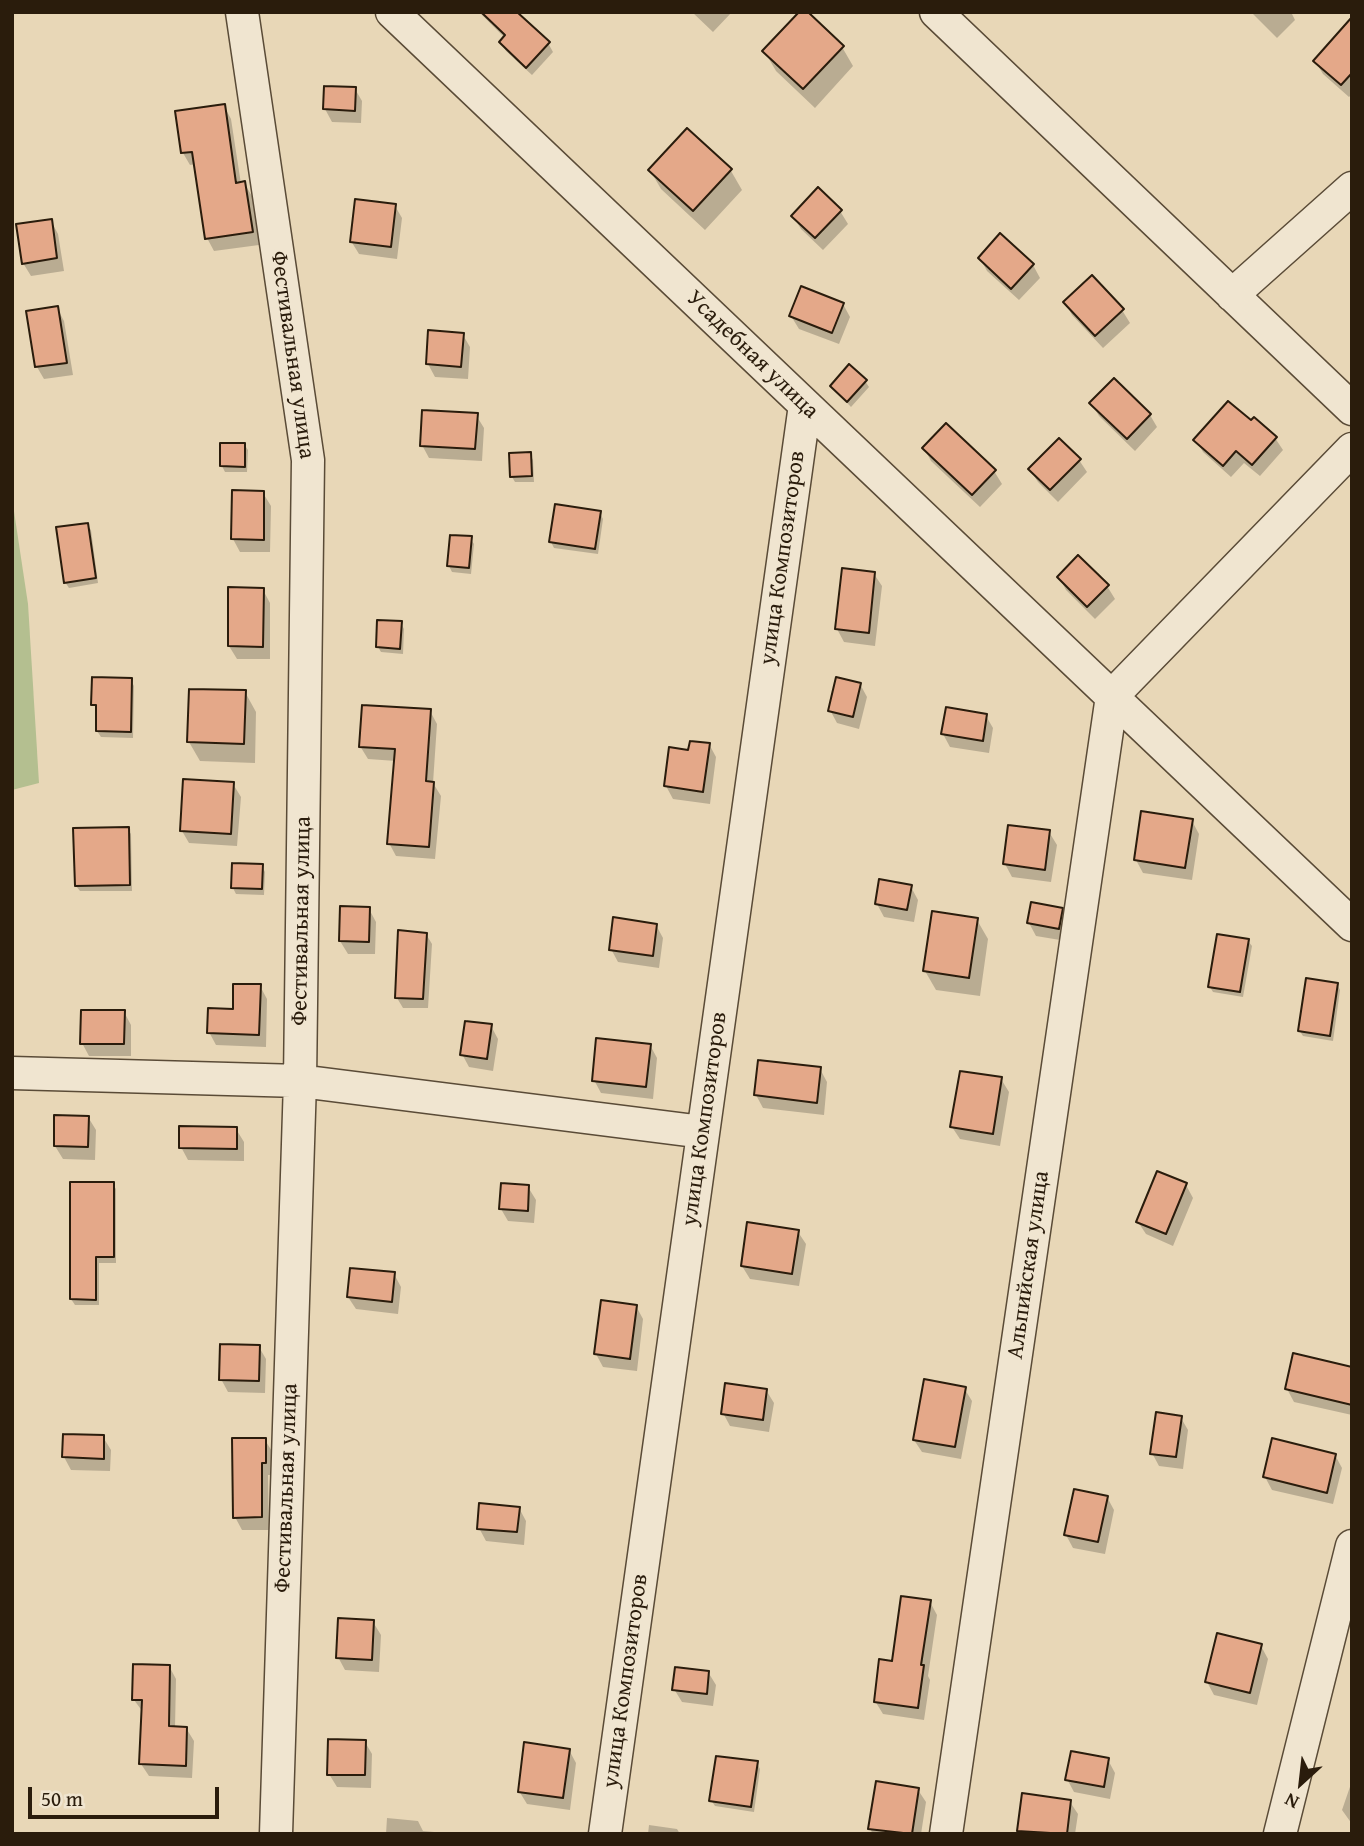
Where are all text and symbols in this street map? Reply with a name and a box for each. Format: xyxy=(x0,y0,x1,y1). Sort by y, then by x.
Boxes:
street label: Фестивальная улица xyxy=(264,249,320,461)
street label: Усадебная улица xyxy=(680,285,824,425)
street label: улица Композиторов xyxy=(754,449,812,667)
street label: Фестивальная улица xyxy=(286,816,318,1026)
street label: улица Композиторов xyxy=(676,1010,734,1228)
street label: Альпийская улица xyxy=(1002,1169,1056,1361)
street label: Фестивальная улица xyxy=(270,1383,304,1593)
street label: улица Композиторов xyxy=(597,1572,655,1790)
north arrow xyxy=(1266,1748,1336,1818)
scale bar xyxy=(32,1772,222,1816)
text: 50 m xyxy=(41,1783,83,1814)
text: N xyxy=(1279,1786,1303,1817)

